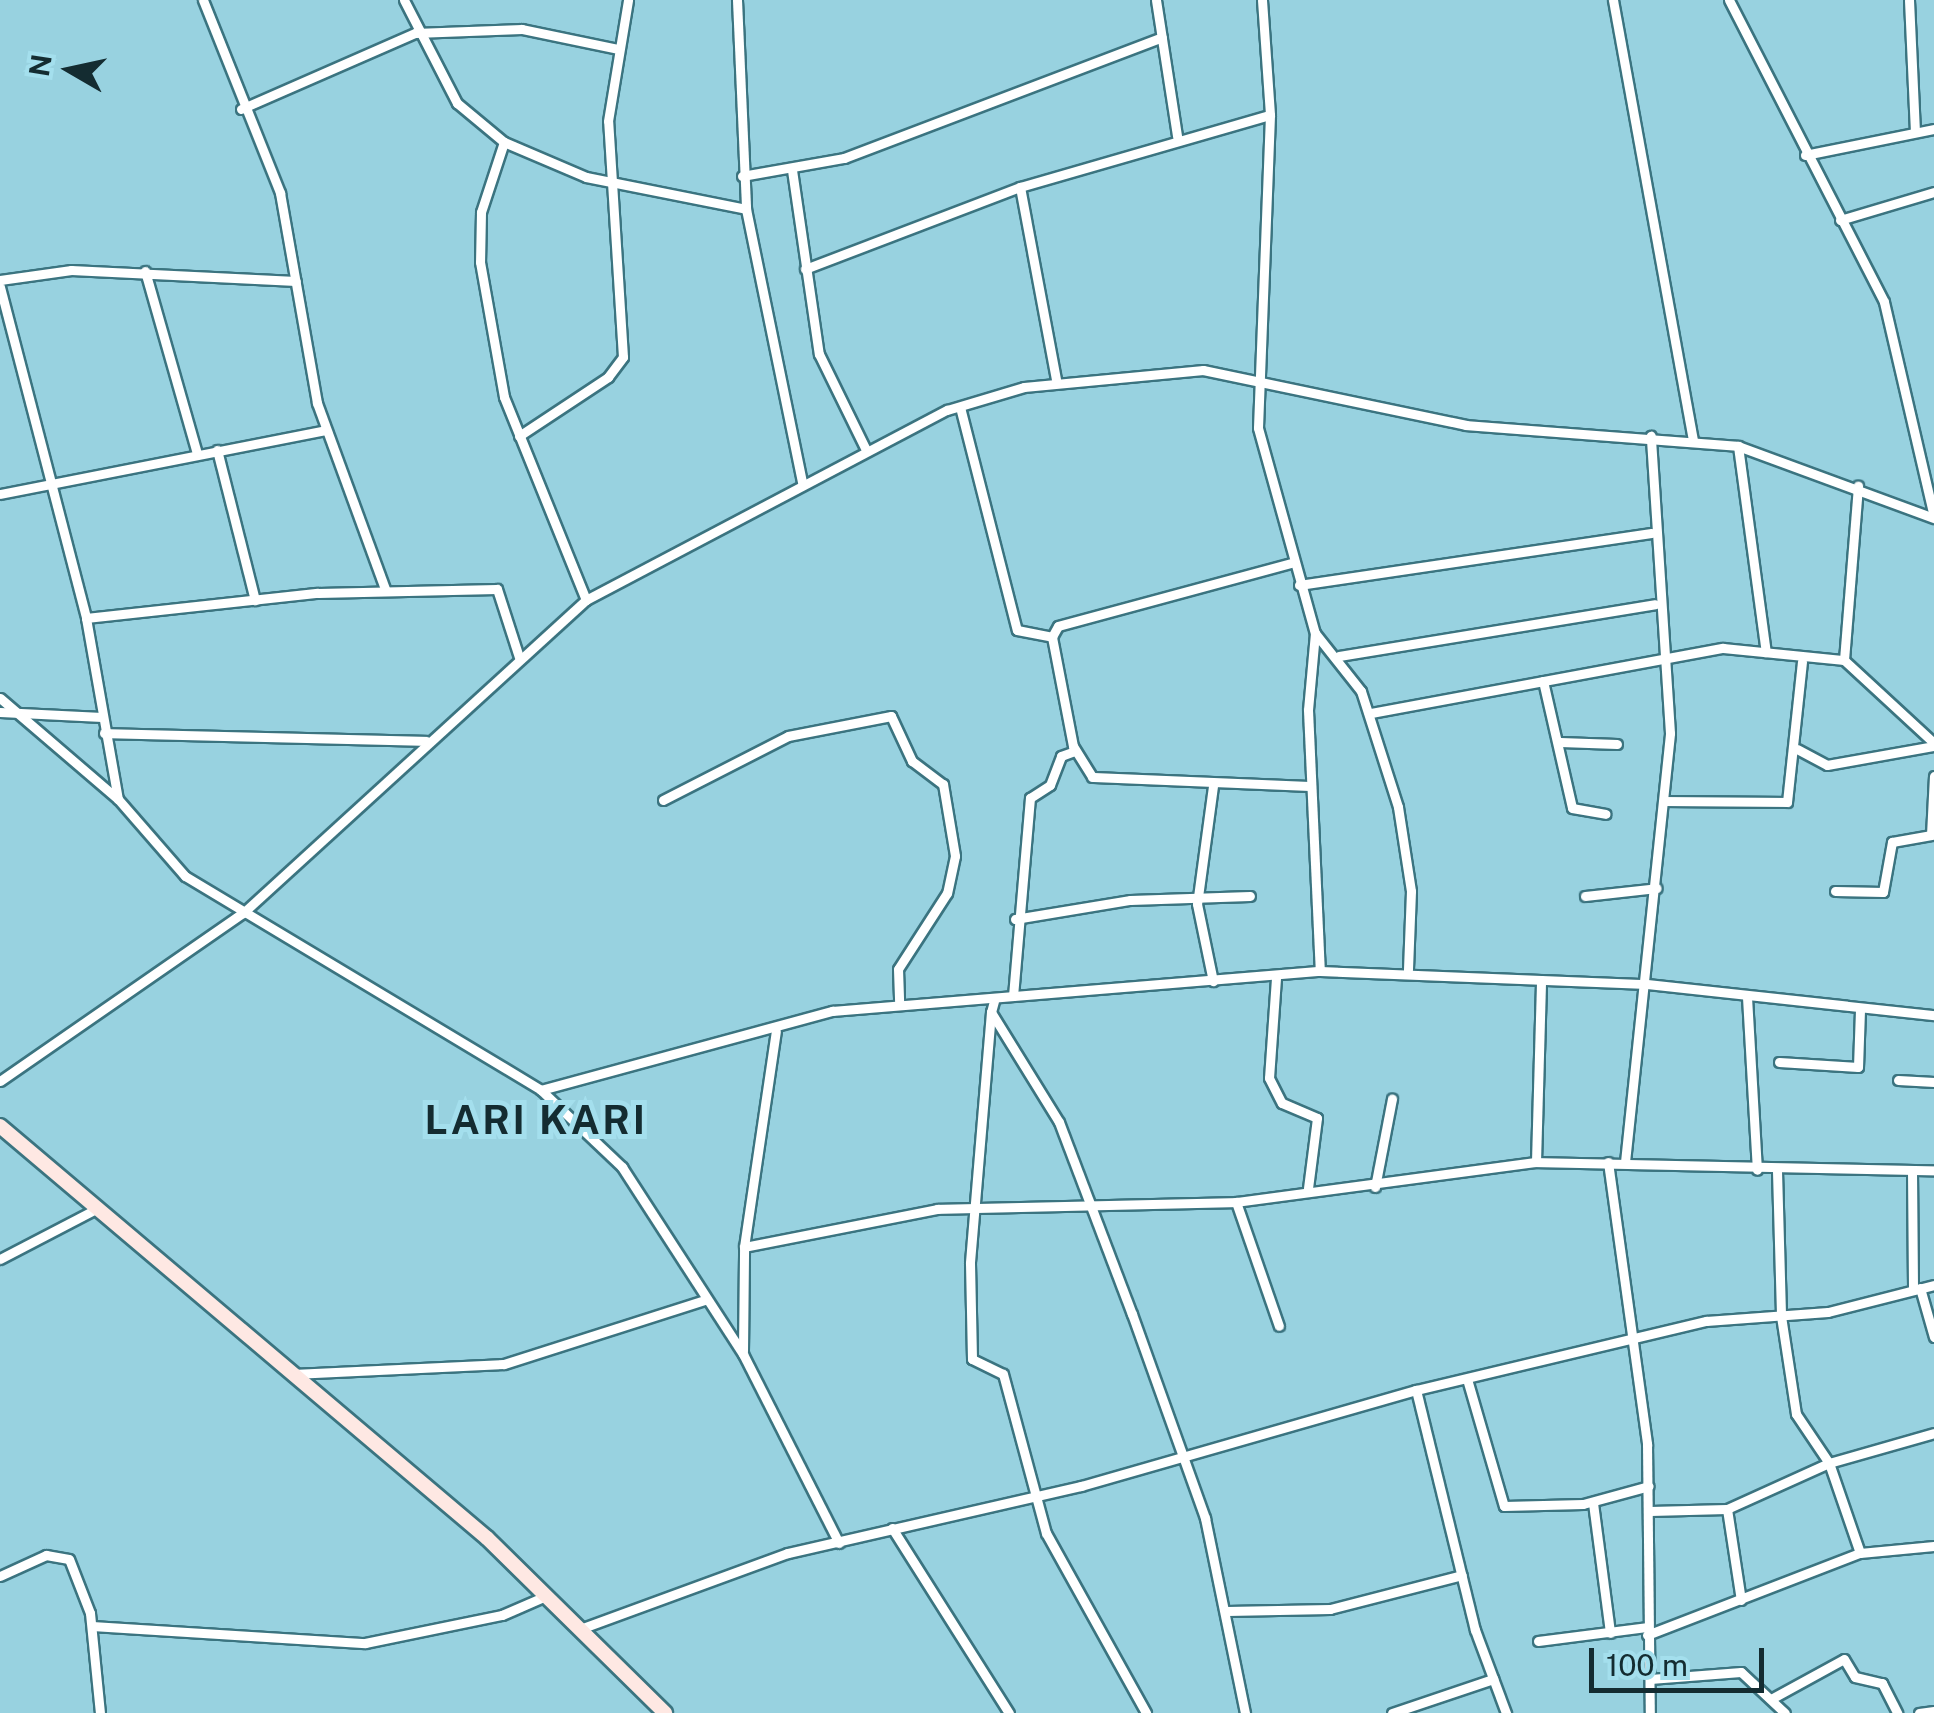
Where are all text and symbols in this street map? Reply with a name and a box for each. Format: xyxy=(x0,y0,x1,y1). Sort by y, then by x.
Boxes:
north arrow xyxy=(20,20,120,120)
text: N xyxy=(22,52,58,79)
district label: LARI KARI xyxy=(425,1096,647,1144)
scale bar xyxy=(1594,1628,1769,1690)
text: 100 m xyxy=(1606,1647,1688,1683)

